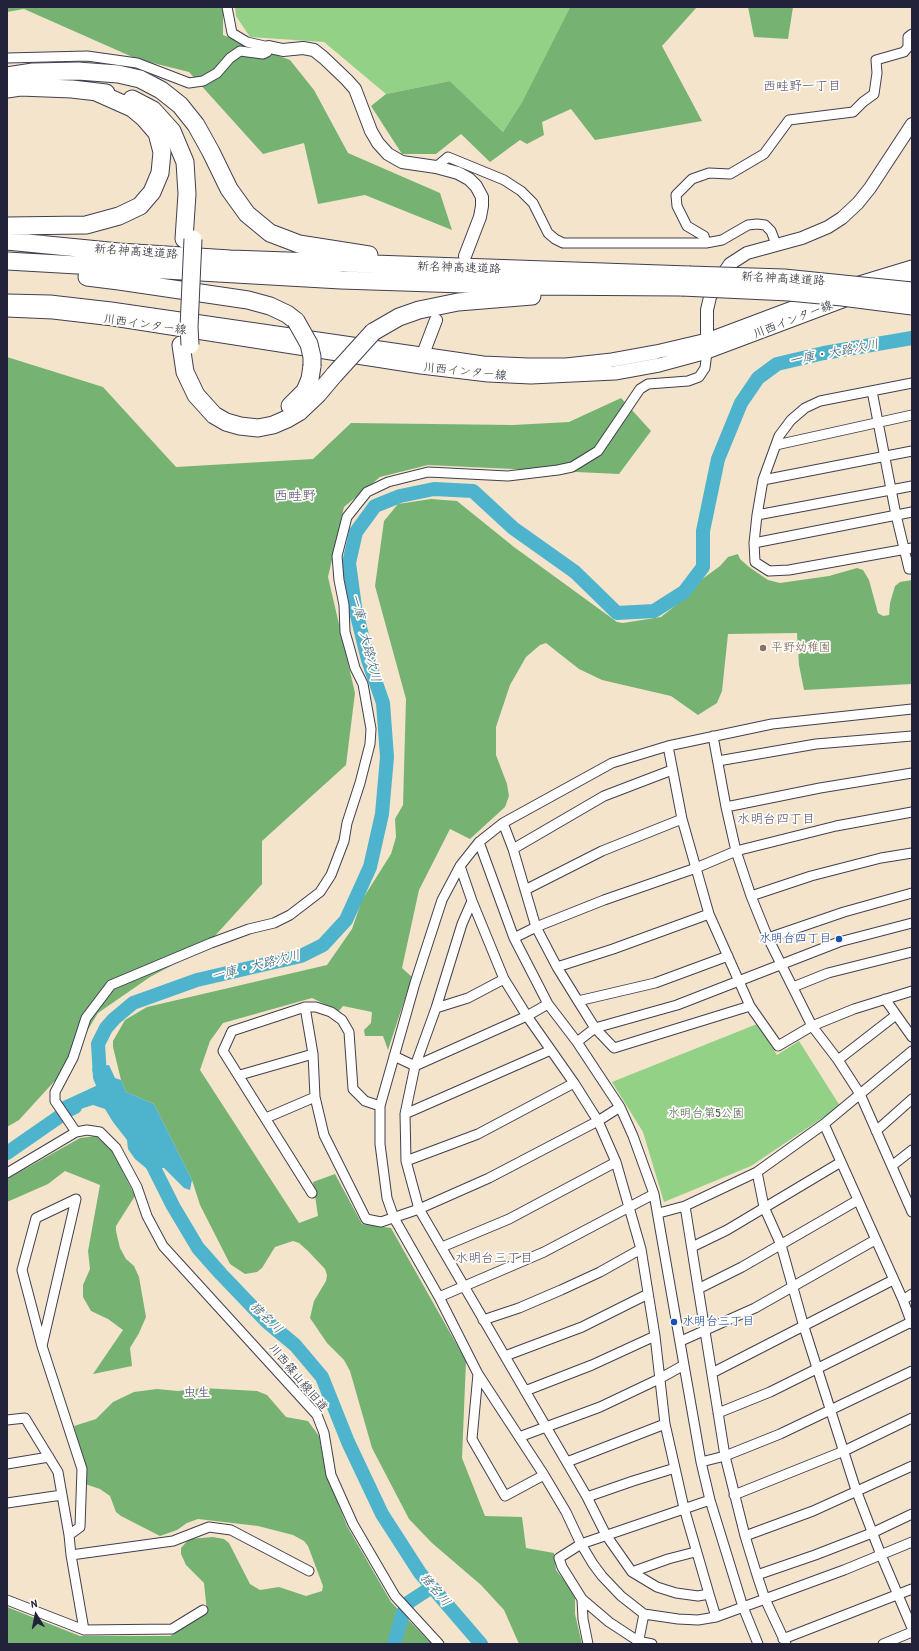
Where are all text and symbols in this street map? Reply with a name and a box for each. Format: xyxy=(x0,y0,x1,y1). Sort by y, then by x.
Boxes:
district label: 西畦野一丁目 xyxy=(763,79,841,95)
street label: 新名神高速道路 xyxy=(94,242,178,262)
street label: 新名神高速道路 xyxy=(417,259,501,277)
street label: 新名神高速道路 xyxy=(741,270,825,288)
street label: 川西インター線 xyxy=(751,298,835,342)
street label: 川西インター線 xyxy=(102,312,188,338)
water label: 一庫・大路次川 xyxy=(788,337,880,369)
street label: 川西インター線 xyxy=(422,360,508,384)
district label: 西畦野 xyxy=(274,488,316,504)
water label: 一庫・大路次川 xyxy=(346,592,384,684)
place label: 平野幼稚園 xyxy=(771,641,831,655)
marker: 平野幼稚園 xyxy=(758,643,768,653)
district label: 水明台四丁目 xyxy=(737,812,815,828)
place label: 水明台四丁目 xyxy=(759,932,831,946)
marker: 水明台四丁目 xyxy=(834,934,844,944)
water label: 一庫・大路次川 xyxy=(210,947,302,985)
park label: 水明台第5公園 xyxy=(667,1107,745,1121)
district label: 水明台三丁目 xyxy=(455,1251,533,1267)
water label: 猪名川 xyxy=(247,1299,285,1337)
place label: 水明台三丁目 xyxy=(682,1315,754,1329)
marker: 水明台三丁目 xyxy=(669,1317,679,1327)
street label: 川西篠山線旧道 xyxy=(265,1341,331,1415)
district label: 虫生 xyxy=(183,1385,211,1401)
water label: 猪名川 xyxy=(416,1570,454,1610)
north arrow xyxy=(16,1595,56,1635)
text: N xyxy=(30,1596,38,1611)

